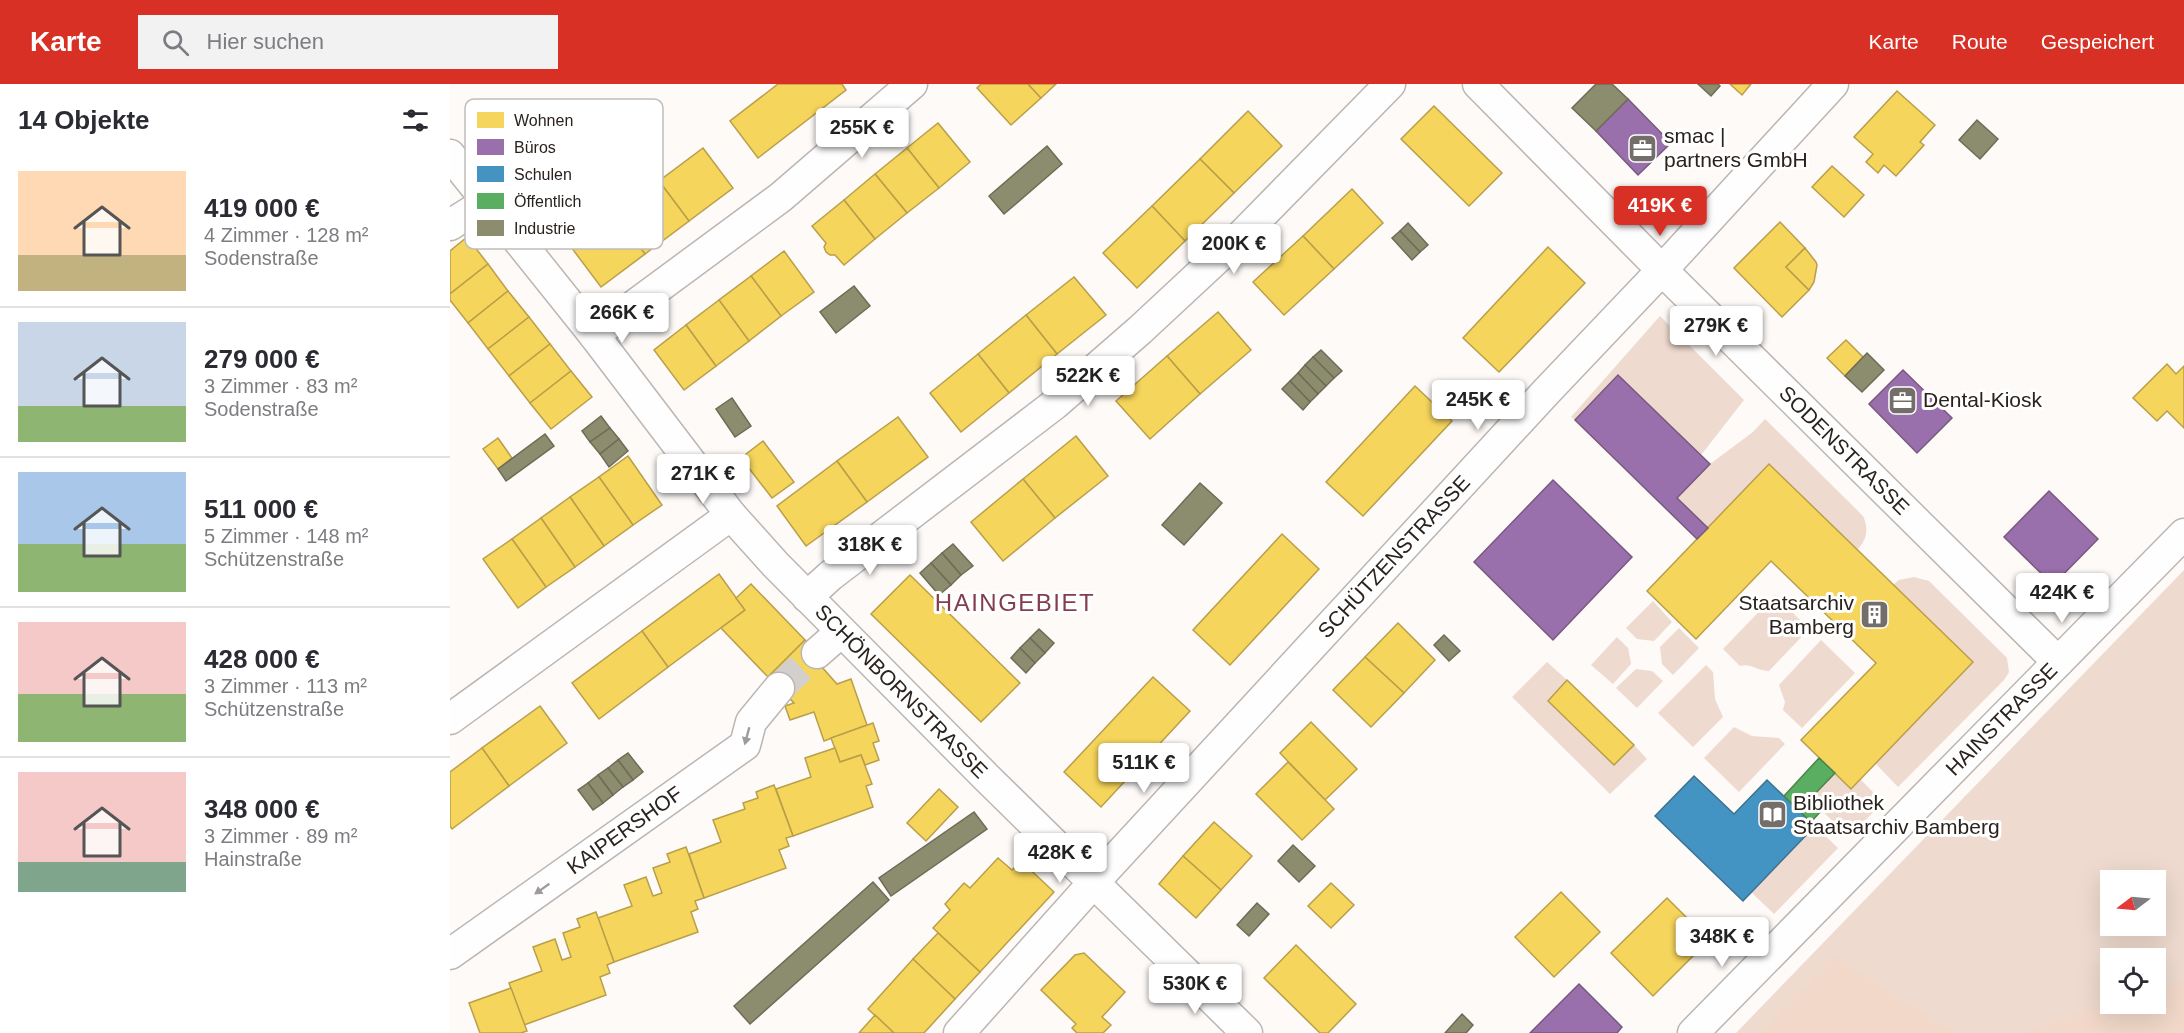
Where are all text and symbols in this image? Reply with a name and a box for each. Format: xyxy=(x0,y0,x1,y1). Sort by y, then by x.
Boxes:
search box xyxy=(138,15,558,69)
text: Karte xyxy=(30,26,102,57)
icon: search xyxy=(159,26,192,59)
text: Hier suchen xyxy=(207,29,324,54)
text: Karte xyxy=(1869,30,1919,53)
text: Route xyxy=(1952,30,2008,53)
text: Gespeichert xyxy=(2041,30,2154,53)
legend xyxy=(465,99,663,249)
icon: filters xyxy=(399,104,432,137)
text: 14 Objekte xyxy=(18,105,150,135)
pin: 255K € xyxy=(813,108,911,159)
text: Wohnen xyxy=(514,112,573,129)
text: 255K € xyxy=(830,116,894,138)
place label: smac | partners GmbH xyxy=(1664,124,1808,171)
office icon: smac | partners GmbH xyxy=(1627,132,1659,164)
text: Büros xyxy=(514,139,556,156)
text: Schulen xyxy=(514,166,572,183)
pin: 419K € xyxy=(1611,186,1709,237)
text: 419 000 € xyxy=(204,193,320,223)
text: Öffentlich xyxy=(514,193,581,210)
text: 419K € xyxy=(1628,194,1692,216)
icon: home xyxy=(66,195,138,267)
text: Industrie xyxy=(514,220,575,237)
text: 4 Zimmer · 128 m² xyxy=(204,224,368,246)
pin: 200K € xyxy=(1185,224,1283,275)
text: 200K € xyxy=(1202,232,1266,254)
text: Sodenstraße xyxy=(204,247,319,269)
pin: 266K € xyxy=(573,293,671,344)
text: 266K € xyxy=(590,301,654,323)
pin: 279K € xyxy=(1667,306,1765,357)
text: 279K € xyxy=(1684,314,1748,336)
text: 279 000 € xyxy=(204,344,320,374)
icon: home xyxy=(66,346,138,418)
pin: 522K € xyxy=(1039,356,1137,407)
text: 522K € xyxy=(1056,364,1120,386)
text: 3 Zimmer · 83 m² xyxy=(204,375,357,397)
pin: 245K € xyxy=(1429,380,1527,431)
street label: SODENSTRASSE xyxy=(1775,381,1914,519)
office icon: Dental-Kiosk xyxy=(1886,384,1918,416)
text: 245K € xyxy=(1446,388,1510,410)
place label: Dental-Kiosk xyxy=(1923,388,2043,411)
text: Sodenstraße xyxy=(204,398,319,420)
pin: 271K € xyxy=(654,454,752,505)
text: 271K € xyxy=(671,462,735,484)
street label: SCHÜTZENSTRASSE xyxy=(1313,471,1474,642)
text: 511 000 € xyxy=(204,494,318,524)
icon: home xyxy=(66,496,138,568)
text: 5 Zimmer · 148 m² xyxy=(204,525,368,547)
pin: 318K € xyxy=(821,525,919,576)
text: 318K € xyxy=(838,533,902,555)
text: Schützenstraße xyxy=(204,548,344,570)
pin: 424K € xyxy=(2013,573,2111,624)
text: 424K € xyxy=(2030,581,2094,603)
district label: HAINGEBIET xyxy=(935,589,1095,616)
place label: Staatsarchiv Bamberg xyxy=(1738,591,1854,638)
building icon: Staatsarchiv Bamberg xyxy=(1859,599,1891,631)
street label: SCHÖNBORNSTRASSE xyxy=(811,600,992,783)
text: 428 000 € xyxy=(204,644,320,674)
icon: home xyxy=(66,646,138,718)
street label: HAINSTRASSE xyxy=(1941,658,2061,780)
text: 3 Zimmer · 113 m² xyxy=(204,675,367,697)
text: Schützenstraße xyxy=(204,698,344,720)
one-way arrow xyxy=(742,727,751,745)
pin: 511K € xyxy=(1095,743,1193,794)
text: 511K € xyxy=(1112,751,1176,773)
street label: KAIPERSHOF xyxy=(562,781,686,878)
place label: Bibliothek Staatsarchiv Bamberg xyxy=(1793,791,2000,838)
text: 348 000 € xyxy=(204,794,320,824)
icon: home xyxy=(66,796,138,868)
library icon: Bibliothek Staatsarchiv Bamberg xyxy=(1756,799,1788,831)
text: 3 Zimmer · 89 m² xyxy=(204,825,357,847)
pin: 428K € xyxy=(1011,833,1109,884)
text: 428K € xyxy=(1028,841,1092,863)
text: Hainstraße xyxy=(204,848,302,870)
north arrow xyxy=(2100,870,2166,936)
map controls xyxy=(2100,870,2166,1014)
one-way arrow xyxy=(535,883,551,895)
pin: 348K € xyxy=(1673,917,1771,968)
text: 348K € xyxy=(1690,925,1754,947)
button: locate xyxy=(2100,948,2166,1014)
pin: 530K € xyxy=(1146,964,1244,1015)
text: 530K € xyxy=(1163,972,1227,994)

